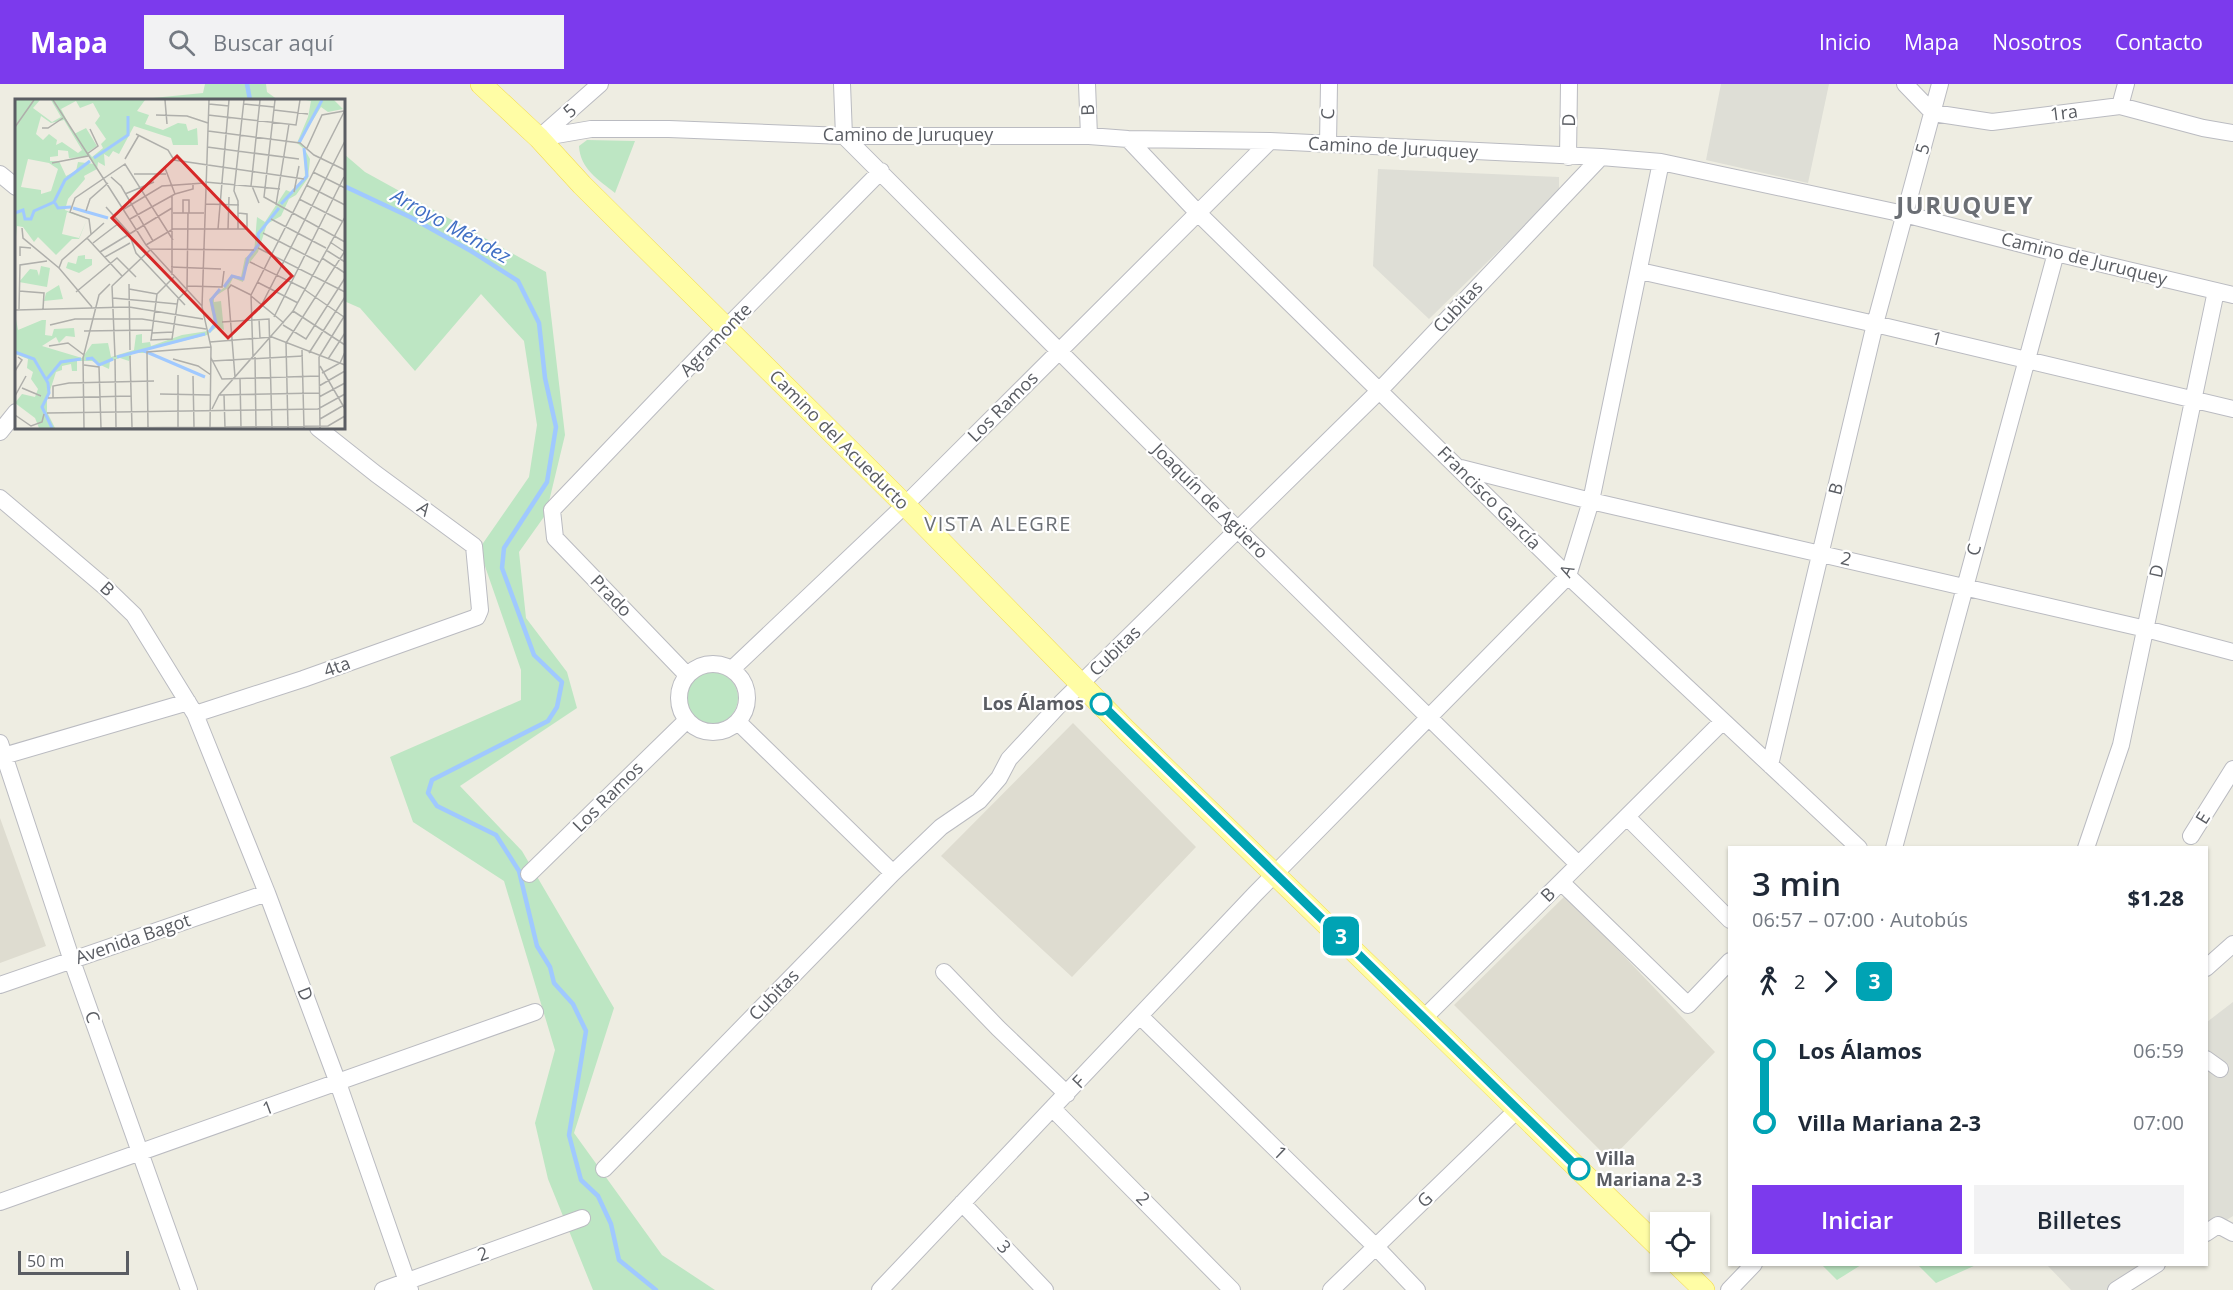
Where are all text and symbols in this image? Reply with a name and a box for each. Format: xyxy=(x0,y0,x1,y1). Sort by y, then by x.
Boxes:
search box xyxy=(144,15,564,69)
text: Mapa xyxy=(30,23,108,61)
icon: search xyxy=(165,26,198,59)
text: Buscar aquí xyxy=(213,27,333,57)
text: Inicio xyxy=(1819,28,1871,56)
text: Mapa xyxy=(1904,28,1959,56)
text: Nosotros xyxy=(1992,28,2082,56)
text: Contacto xyxy=(2115,28,2203,56)
street label: 5 xyxy=(558,98,581,123)
street label: 1ra xyxy=(2049,98,2079,126)
inset map xyxy=(15,99,345,429)
street label: B xyxy=(1075,104,1099,116)
street label: C xyxy=(1315,108,1339,120)
street label: D xyxy=(1556,113,1580,127)
street label: Camino de Juruquey xyxy=(823,122,994,146)
street label: Camino de Juruquey xyxy=(1307,131,1480,163)
street label: 5 xyxy=(1909,140,1935,157)
water label: Arroyo Méndez xyxy=(385,181,516,270)
district label: JURUQUEY xyxy=(1894,188,2034,221)
street label: Camino de Juruquey xyxy=(1999,226,2171,291)
street label: Cubitas xyxy=(1427,275,1488,338)
street label: Agramonte xyxy=(674,297,756,381)
street label: 1 xyxy=(1929,325,1945,351)
street label: Camino del Acueducto xyxy=(765,364,915,514)
street label: Los Ramos xyxy=(962,366,1043,447)
street label: Joaquín de Agüero xyxy=(1146,436,1274,563)
street label: Francisco García xyxy=(1433,440,1547,554)
street label: B xyxy=(1822,480,1848,497)
street label: A xyxy=(413,495,437,522)
district label: VISTA ALEGRE xyxy=(924,510,1072,537)
street label: C xyxy=(1960,541,1986,558)
street label: 2 xyxy=(1839,545,1854,571)
street label: A xyxy=(1553,559,1580,581)
street label: D xyxy=(2143,562,2169,580)
street label: Prado xyxy=(586,569,638,622)
street label: B xyxy=(95,576,120,601)
street label: Cubitas xyxy=(1083,620,1145,681)
street label: 4ta xyxy=(320,650,353,682)
place label: Los Álamos xyxy=(983,691,1084,715)
marker: Los Álamos xyxy=(1090,693,1112,715)
street label: Los Ramos xyxy=(567,756,648,837)
street label: E xyxy=(2189,807,2215,828)
text: 3 min xyxy=(1752,861,1841,906)
street label: B xyxy=(1535,882,1560,907)
text: $1.28 xyxy=(2127,882,2184,912)
text: 06:57 – 07:00 · Autobús xyxy=(1752,906,1968,933)
street label: Avenida Bagot xyxy=(72,907,194,969)
line badge: 3 xyxy=(1322,916,1360,956)
text: 3 xyxy=(1335,922,1347,950)
street label: Cubitas xyxy=(743,963,804,1025)
icon: walk xyxy=(1752,965,1785,998)
icon: forward xyxy=(1814,965,1847,998)
text: 3 xyxy=(1868,967,1880,995)
text: 2 xyxy=(1794,968,1805,995)
street label: D xyxy=(292,983,319,1004)
street label: C xyxy=(80,1007,106,1026)
text: Los Álamos xyxy=(1798,1035,1922,1065)
text: 06:59 xyxy=(2133,1037,2184,1064)
street label: F xyxy=(1066,1070,1090,1093)
street label: 1 xyxy=(259,1094,277,1120)
text: Villa Mariana 2-3 xyxy=(1798,1107,1981,1137)
text: 07:00 xyxy=(2133,1109,2184,1136)
street label: 1 xyxy=(1269,1140,1293,1164)
place label: Villa Mariana 2-3 xyxy=(1596,1146,1702,1191)
marker: Villa Mariana 2-3 xyxy=(1568,1158,1590,1180)
button: Iniciar xyxy=(1752,1185,1962,1254)
button: Billetes xyxy=(1974,1185,2184,1254)
street label: 2 xyxy=(1132,1186,1156,1210)
street label: G xyxy=(1411,1186,1437,1212)
map controls xyxy=(1650,1212,1710,1272)
button: locate xyxy=(1650,1212,1710,1272)
street label: 3 xyxy=(993,1234,1017,1258)
street label: 2 xyxy=(474,1240,492,1266)
scale bar xyxy=(18,1248,129,1276)
text: 50 m xyxy=(27,1250,64,1272)

